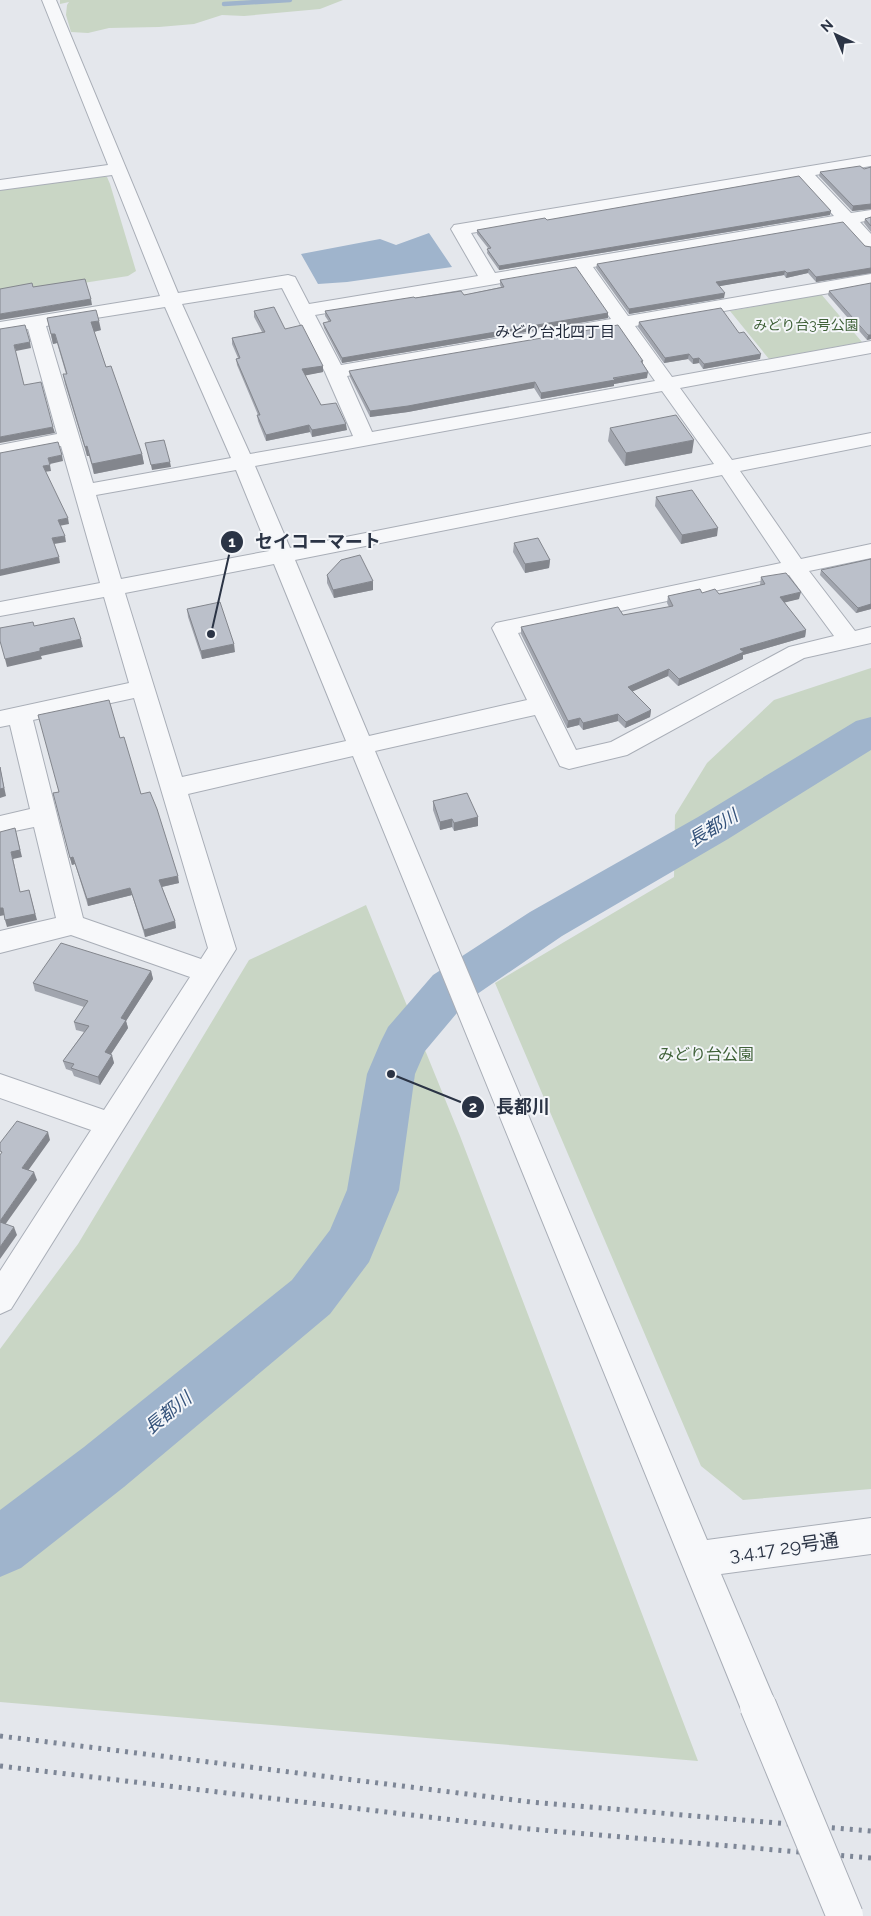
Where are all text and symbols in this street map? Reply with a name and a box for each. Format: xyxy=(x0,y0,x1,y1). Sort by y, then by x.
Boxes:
north arrow xyxy=(811,10,861,60)
text: N xyxy=(818,16,836,35)
park label: みどり台3号公園 xyxy=(753,317,859,333)
district label: みどり台北四丁目 xyxy=(495,323,615,341)
callout: セイコーマート xyxy=(220,526,391,559)
text: セイコーマート xyxy=(255,531,381,552)
text: 1 xyxy=(228,533,236,551)
water label: 長都川 xyxy=(684,804,743,850)
park label: みどり台公園 xyxy=(658,1045,754,1064)
callout: 長都川 xyxy=(461,1090,560,1123)
text: 長都川 xyxy=(496,1096,550,1117)
text: 2 xyxy=(469,1098,477,1116)
water label: 長都川 xyxy=(140,1386,197,1438)
street label: 3.4.17 29号通 xyxy=(728,1528,840,1566)

